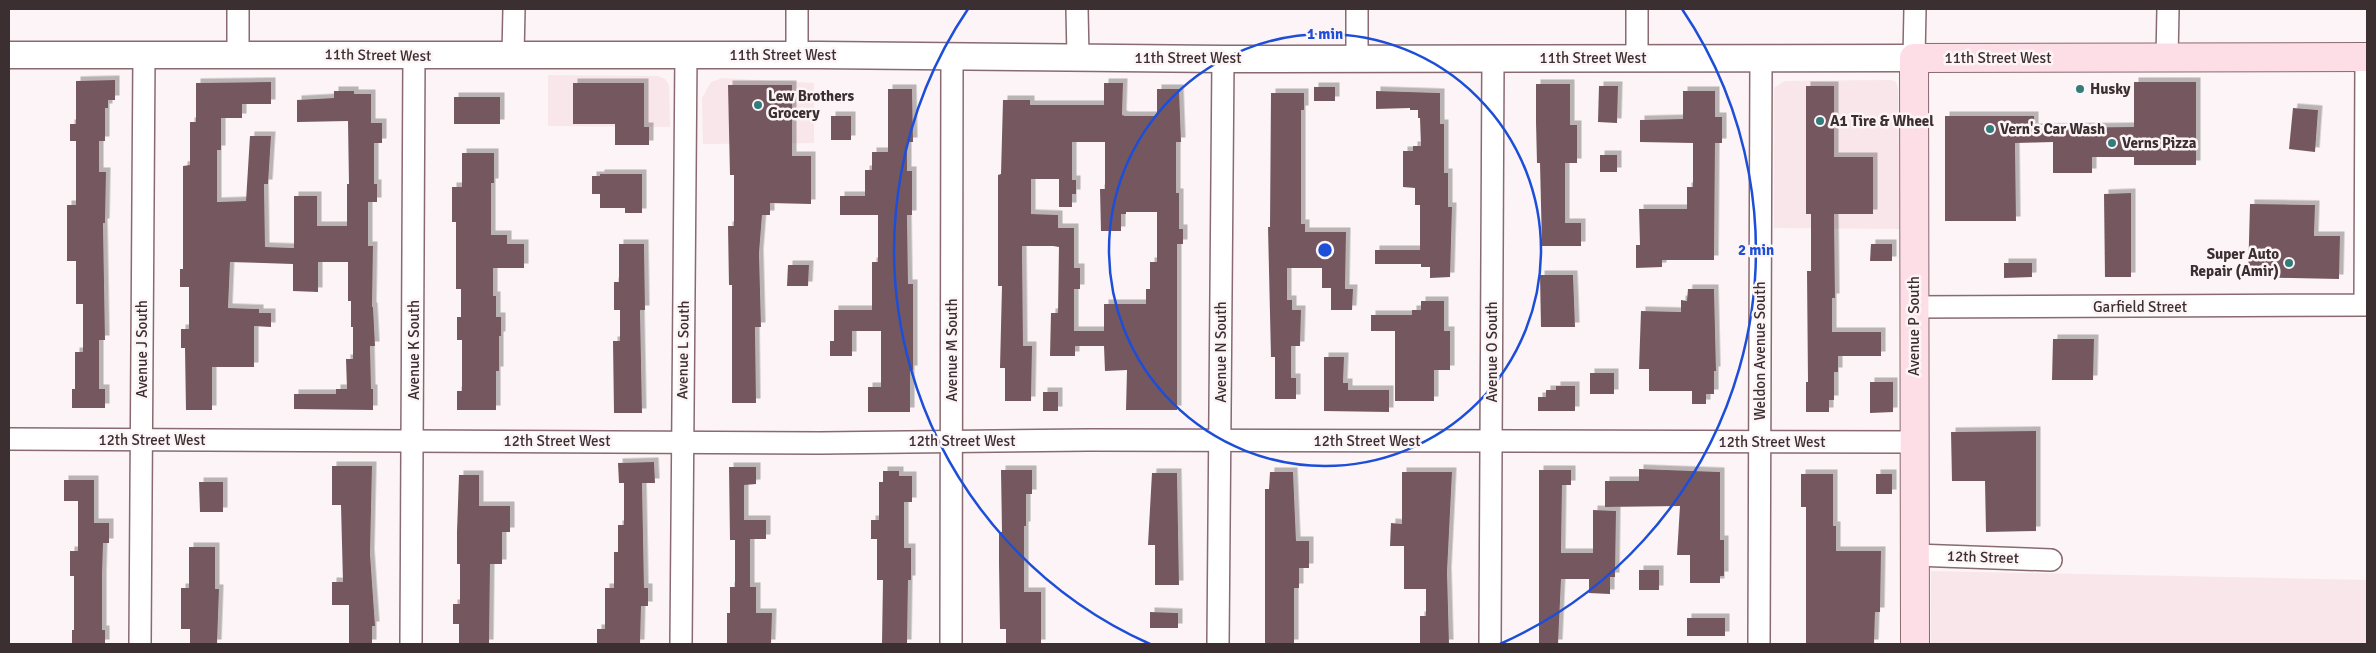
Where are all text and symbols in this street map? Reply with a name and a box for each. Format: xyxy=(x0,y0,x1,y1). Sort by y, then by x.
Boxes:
text: 1 min xyxy=(1307,25,1343,43)
street label: 11th Street West xyxy=(324,45,432,65)
street label: 11th Street West xyxy=(730,46,836,64)
street label: 11th Street West xyxy=(1135,49,1241,67)
street label: 11th Street West xyxy=(1540,49,1646,67)
street label: 11th Street West xyxy=(1945,49,2051,67)
place label: Husky xyxy=(2090,80,2131,98)
marker: Husky xyxy=(2074,83,2086,95)
place label: Lew Brothers Grocery xyxy=(768,87,855,122)
marker: Lew Brothers Grocery xyxy=(752,99,764,111)
place label: A1 Tire & Wheel xyxy=(1830,112,1934,130)
marker: A1 Tire & Wheel xyxy=(1814,115,1826,127)
place label: Vern's Car Wash xyxy=(2000,120,2105,138)
marker: Vern's Car Wash xyxy=(1984,123,1996,135)
place label: Verns Pizza xyxy=(2122,134,2197,152)
marker: Verns Pizza xyxy=(2106,137,2118,149)
centre of rings xyxy=(1316,241,1334,259)
text: 2 min xyxy=(1738,241,1774,259)
place label: Super Auto Repair (Amir) xyxy=(2190,245,2279,280)
marker: Super Auto Repair (Amir) xyxy=(2283,257,2295,269)
street label: Avenue P South xyxy=(1905,276,1923,376)
street label: Weldon Avenue South xyxy=(1751,281,1769,421)
street label: Avenue M South xyxy=(943,298,961,402)
street label: Garfield Street xyxy=(2093,298,2187,316)
street label: Avenue J South xyxy=(133,300,151,398)
street label: Avenue K South xyxy=(405,300,423,400)
street label: Avenue L South xyxy=(673,300,693,400)
street label: Avenue N South xyxy=(1212,301,1230,403)
street label: Avenue O South xyxy=(1483,301,1501,403)
street label: 12th Street West xyxy=(99,431,205,449)
street label: 12th Street West xyxy=(504,432,610,450)
street label: 12th Street West xyxy=(909,432,1015,450)
street label: 12th Street West xyxy=(1314,432,1420,450)
street label: 12th Street West xyxy=(1719,433,1825,451)
street label: 12th Street xyxy=(1947,547,2019,567)

